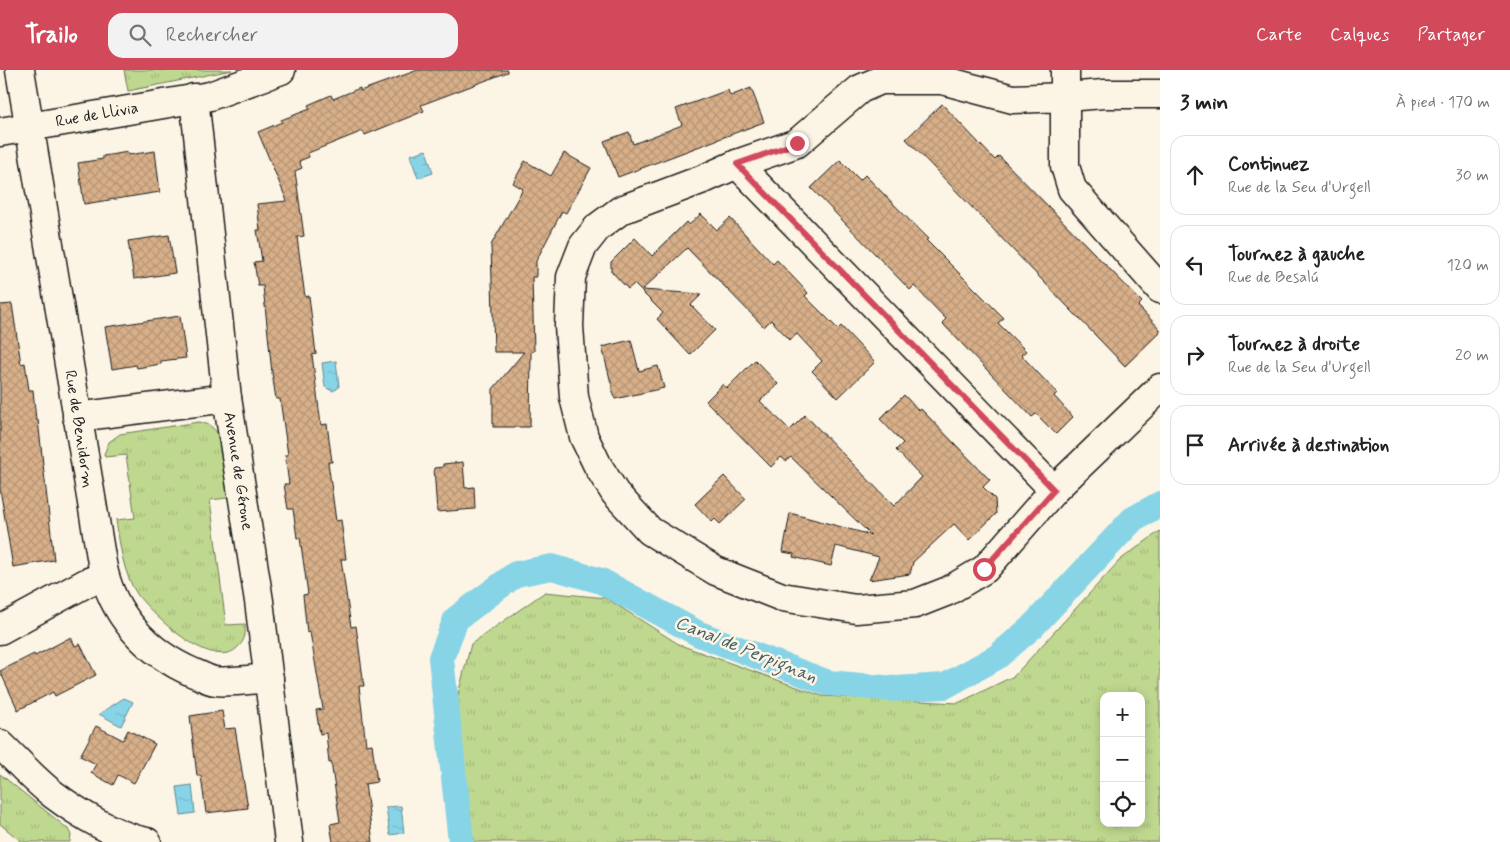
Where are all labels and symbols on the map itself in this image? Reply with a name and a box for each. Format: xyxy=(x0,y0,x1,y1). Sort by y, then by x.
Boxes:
street label: Rue de Llivia xyxy=(54,97,140,133)
route end xyxy=(786,132,809,155)
street label: Rue de Benidorm xyxy=(59,369,99,489)
street label: Avenue de Gérone xyxy=(218,410,258,532)
route start xyxy=(973,558,996,581)
water label: Canal de Perpignan xyxy=(671,611,820,691)

